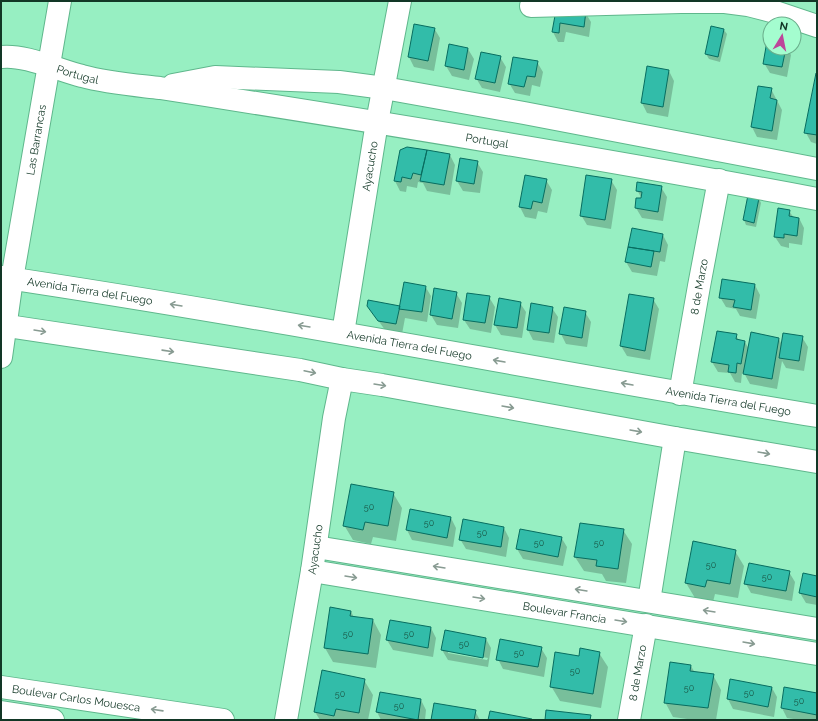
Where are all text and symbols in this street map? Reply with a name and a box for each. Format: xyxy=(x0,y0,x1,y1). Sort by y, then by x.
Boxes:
north arrow xyxy=(762,16,802,56)
text: N xyxy=(778,20,789,34)
street label: Portugal xyxy=(55,62,100,86)
street label: Las Barrancas xyxy=(24,104,49,176)
street label: Portugal xyxy=(465,131,509,151)
street label: Ayacucho xyxy=(359,140,380,192)
street label: 8 de Marzo xyxy=(688,257,711,316)
street label: Avenida Tierra del Fuego xyxy=(26,275,154,307)
one-way arrow xyxy=(170,301,183,309)
one-way arrow xyxy=(298,322,311,330)
one-way arrow xyxy=(33,327,46,335)
street label: Avenida Tierra del Fuego xyxy=(346,328,473,363)
one-way arrow xyxy=(161,347,174,355)
one-way arrow xyxy=(493,357,506,365)
one-way arrow xyxy=(304,369,317,377)
one-way arrow xyxy=(621,380,634,388)
one-way arrow xyxy=(373,381,386,389)
street label: Avenida Tierra del Fuego xyxy=(665,384,793,418)
one-way arrow xyxy=(501,404,514,412)
one-way arrow xyxy=(629,427,642,435)
one-way arrow xyxy=(757,449,770,457)
house number: 50 xyxy=(364,502,375,512)
house number: 50 xyxy=(424,518,435,528)
street label: Ayacucho xyxy=(305,523,325,575)
house number: 50 xyxy=(477,528,488,538)
house number: 50 xyxy=(534,538,545,548)
house number: 50 xyxy=(594,538,605,548)
house number: 50 xyxy=(706,560,717,570)
one-way arrow xyxy=(433,563,446,571)
house number: 50 xyxy=(762,572,773,582)
one-way arrow xyxy=(344,573,357,581)
one-way arrow xyxy=(575,586,588,594)
one-way arrow xyxy=(472,594,485,602)
street label: Boulevar Francia xyxy=(522,599,607,626)
one-way arrow xyxy=(703,607,716,615)
one-way arrow xyxy=(614,617,627,625)
house number: 50 xyxy=(343,629,354,639)
house number: 50 xyxy=(404,629,415,639)
house number: 50 xyxy=(459,639,470,649)
one-way arrow xyxy=(742,639,755,647)
street label: 8 de Marzo xyxy=(626,643,649,702)
house number: 50 xyxy=(514,648,525,658)
house number: 50 xyxy=(570,666,581,676)
street label: Boulevar Carlos Mouesca xyxy=(11,682,141,714)
house number: 50 xyxy=(684,683,695,693)
house number: 50 xyxy=(744,688,755,698)
house number: 50 xyxy=(335,689,346,699)
house number: 50 xyxy=(794,696,805,706)
house number: 50 xyxy=(394,701,405,711)
one-way arrow xyxy=(151,706,164,714)

